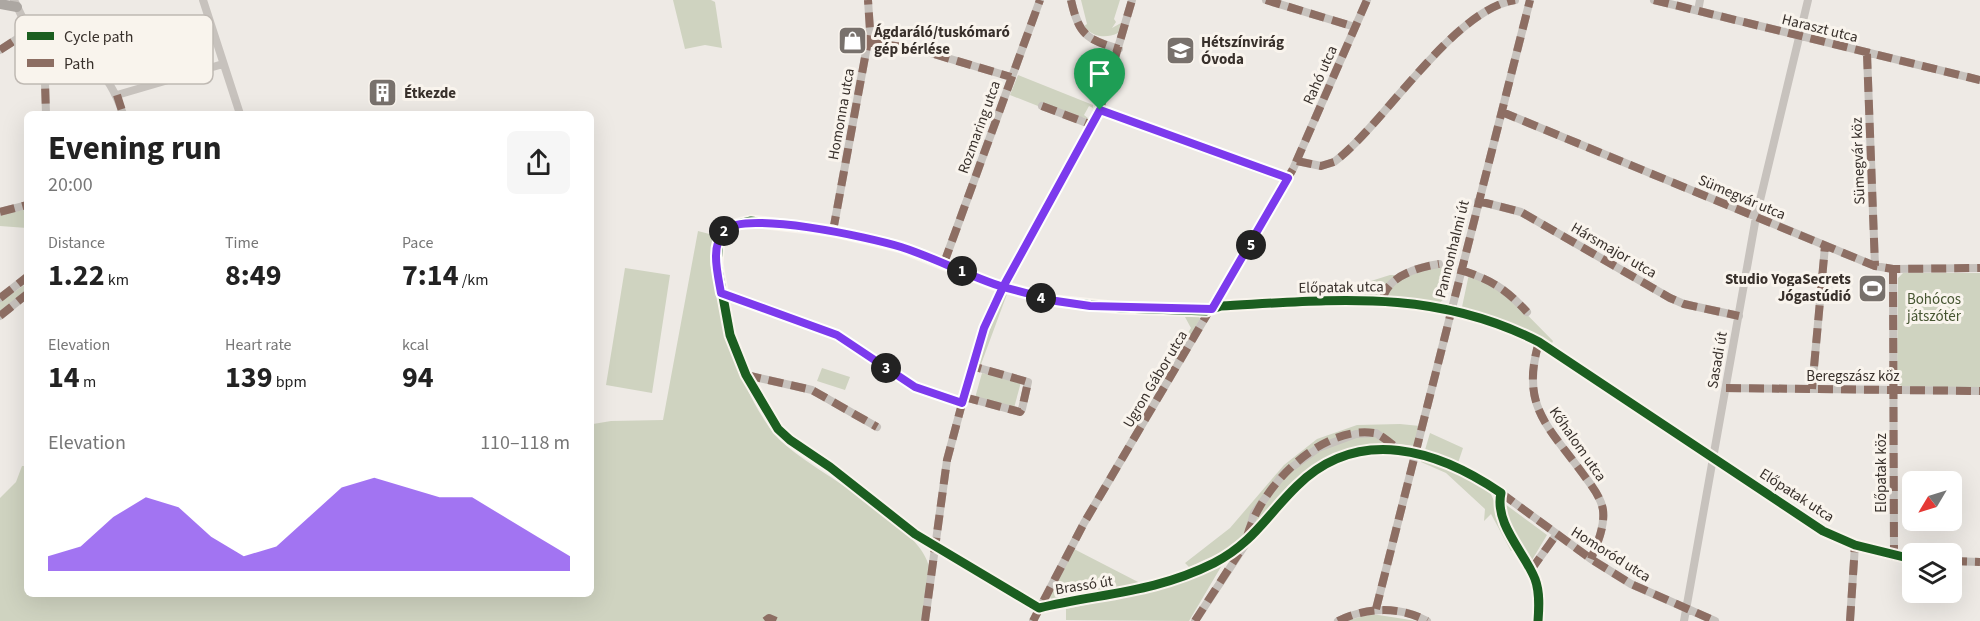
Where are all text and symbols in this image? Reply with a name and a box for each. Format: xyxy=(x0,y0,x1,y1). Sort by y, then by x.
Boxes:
street label: Haraszt utca xyxy=(1780,9,1860,48)
legend xyxy=(15,15,213,84)
place label: Ágdaráló/tuskómaró gép bérlése xyxy=(873,22,1010,60)
shop icon: Ágdaráló/tuskómaró gép bérlése xyxy=(837,25,869,57)
text: Cycle path xyxy=(64,26,133,48)
place label: Hétszínvirág Óvoda xyxy=(1201,32,1284,70)
school or university icon: Hétszínvirág Óvoda xyxy=(1164,35,1196,67)
street label: Rahó utca xyxy=(1298,42,1343,108)
pin xyxy=(1074,48,1125,110)
text: Path xyxy=(64,53,94,75)
icon: arrive xyxy=(1083,57,1116,90)
street label: Homonna utca xyxy=(823,67,860,162)
building icon: Étkezde xyxy=(367,77,399,109)
street label: Rozmaring utca xyxy=(953,78,1006,177)
place label: Étkezde xyxy=(404,83,456,104)
street label: Sümegvár köz xyxy=(1846,117,1871,205)
text: Evening run xyxy=(48,125,222,172)
button: share xyxy=(507,131,570,194)
street label: Sümegvár utca xyxy=(1695,170,1789,225)
text: 20:00 xyxy=(48,171,93,199)
street label: Pannonhalmi út xyxy=(1430,198,1475,300)
pin: 2 xyxy=(709,216,739,246)
street label: Hársmajor utca xyxy=(1567,217,1661,284)
text: 2 xyxy=(720,220,728,242)
pin: 5 xyxy=(1236,230,1266,260)
text: Distance xyxy=(48,232,105,254)
text: Time xyxy=(225,232,259,254)
text: Pace xyxy=(402,232,433,254)
text: 5 xyxy=(1247,234,1255,256)
text: 1.22 xyxy=(48,254,105,297)
text: 8:49 xyxy=(225,254,282,297)
text: 7:14 xyxy=(402,254,459,297)
pin: 1 xyxy=(947,256,977,286)
text: 1 xyxy=(958,260,966,282)
text: km xyxy=(105,269,129,291)
text: /km xyxy=(459,269,489,291)
place label: Studio YogaSecrets Jógastúdió xyxy=(1725,269,1851,307)
sports icon: Studio YogaSecrets Jógastúdió xyxy=(1856,272,1888,304)
street label: Előpatak utca xyxy=(1298,276,1384,299)
pin: 4 xyxy=(1026,283,1056,313)
text: 4 xyxy=(1037,287,1045,309)
park label: Bohócos játszótér xyxy=(1906,289,1962,327)
street label: Ugron Gábor utca xyxy=(1118,327,1193,432)
street label: Sasadi út xyxy=(1702,330,1733,390)
text: Elevation xyxy=(48,334,110,356)
text: Heart rate xyxy=(225,334,292,356)
text: kcal xyxy=(402,334,429,356)
pin: 3 xyxy=(871,353,901,383)
text: 14 xyxy=(48,356,80,399)
text: 139 xyxy=(225,356,273,399)
text: 94 xyxy=(402,356,434,399)
text: 3 xyxy=(882,357,890,379)
street label: Beregszász köz xyxy=(1806,366,1900,387)
text: m xyxy=(80,371,96,393)
text: bpm xyxy=(273,371,307,393)
street label: Kőhalom utca xyxy=(1544,403,1611,486)
text: Elevation xyxy=(48,429,126,457)
text: 110–118 m xyxy=(480,429,570,457)
street label: Előpatak köz xyxy=(1871,433,1892,513)
street label: Előpatak utca xyxy=(1755,463,1838,527)
north arrow xyxy=(1902,471,1962,531)
map controls xyxy=(1902,471,1962,603)
street label: Homoród utca xyxy=(1567,522,1655,587)
button: layers xyxy=(1902,543,1962,603)
street label: Brassó út xyxy=(1054,571,1114,600)

